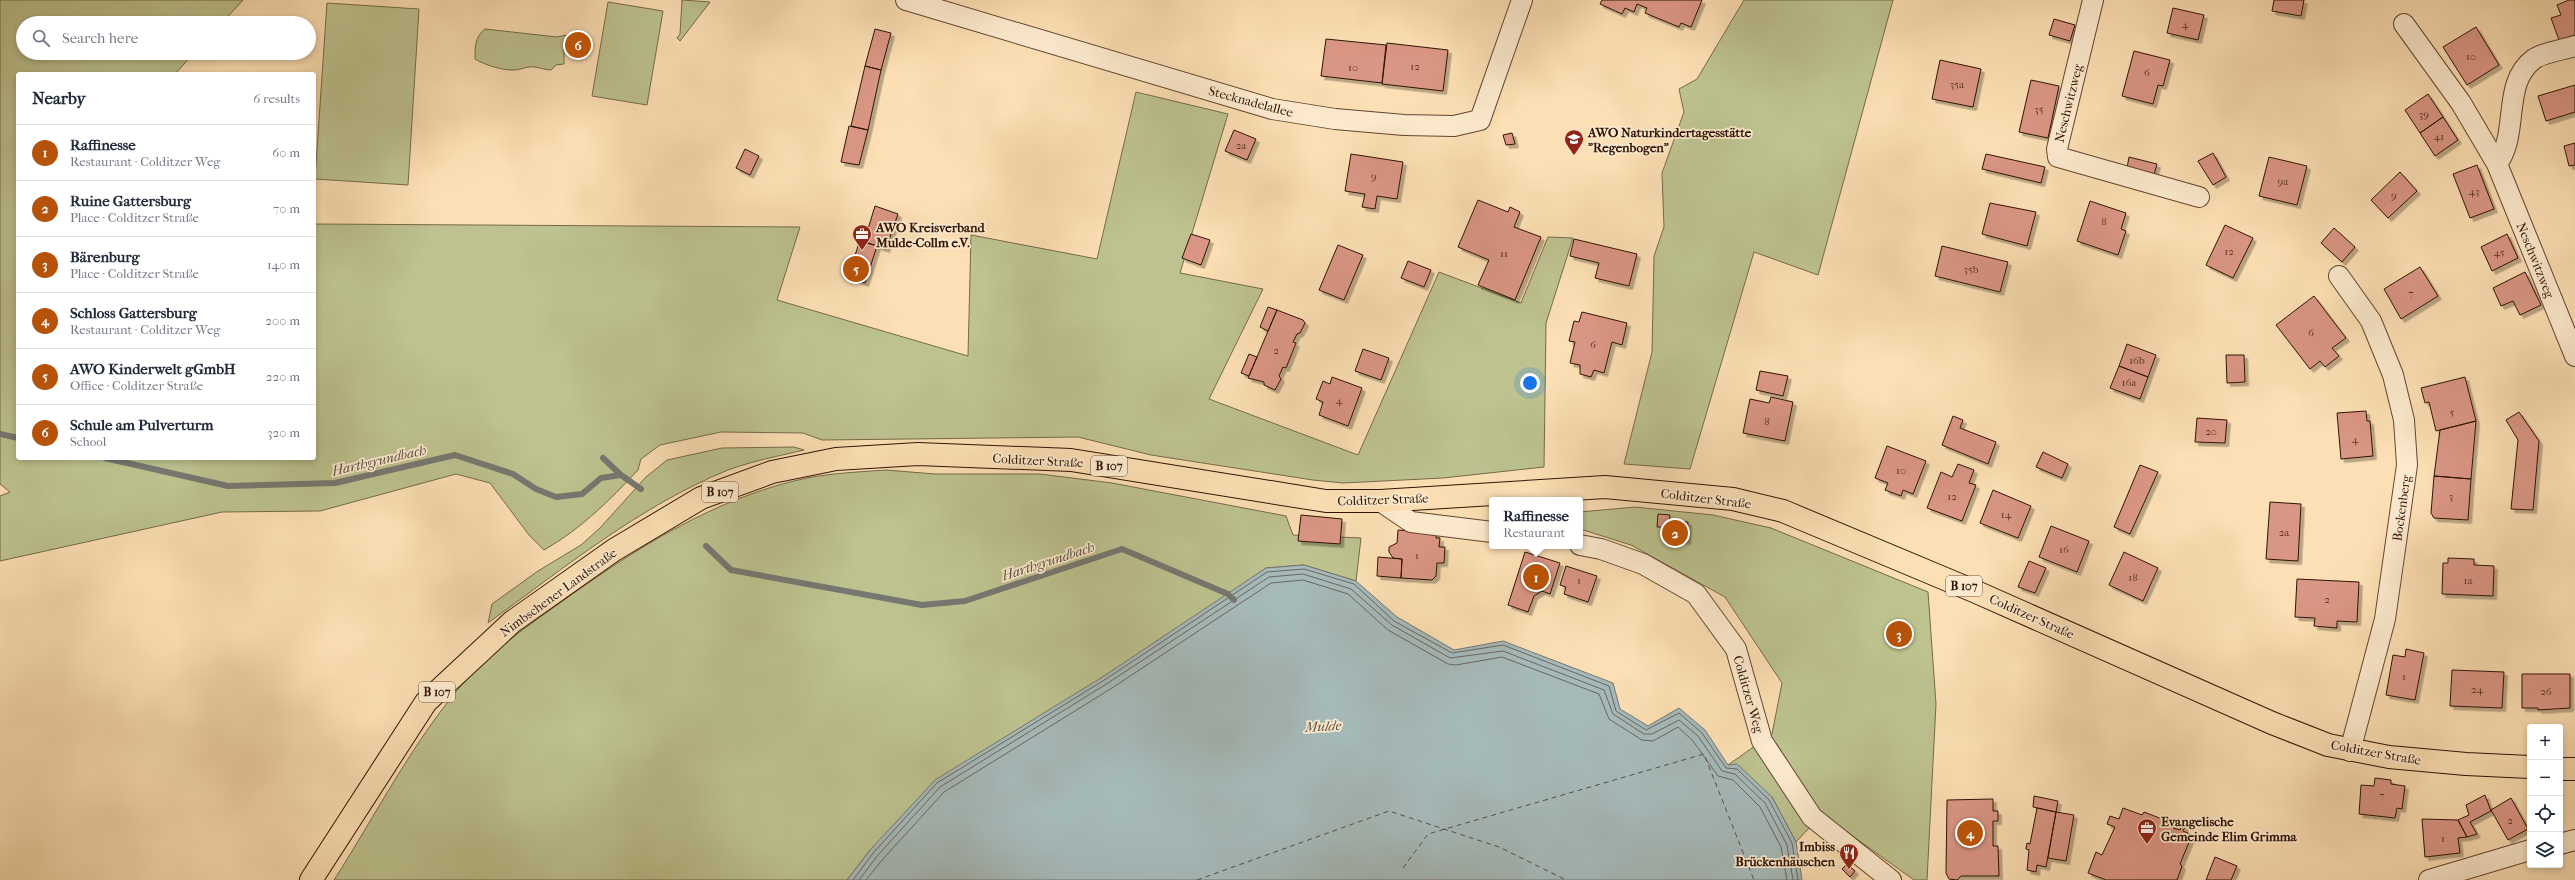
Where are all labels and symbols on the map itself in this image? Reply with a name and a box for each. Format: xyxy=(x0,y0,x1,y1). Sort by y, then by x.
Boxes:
house number: 4 xyxy=(2182,18,2189,31)
pin: 6 xyxy=(565,30,591,60)
house number: 10 xyxy=(2466,50,2476,63)
house number: 12 xyxy=(1410,60,1420,73)
house number: 10 xyxy=(1348,61,1358,74)
street label: Neschwitzweg xyxy=(2052,61,2086,144)
house number: 6 xyxy=(2144,66,2150,79)
house number: 35a xyxy=(1950,78,1965,91)
street label: Stecknadelallee xyxy=(1207,83,1295,120)
house number: 35 xyxy=(2034,103,2044,116)
house number: 39 xyxy=(2419,108,2429,121)
place label: AWO Naturkindertagesstätte "Regenbogen" xyxy=(1587,125,1752,156)
school or university icon: AWO Naturkindertagesstätte "Regenbogen" xyxy=(1563,128,1585,156)
house number: 41 xyxy=(2434,130,2444,143)
house number: 2a xyxy=(1236,139,1247,152)
house number: 9 xyxy=(1371,170,1377,183)
house number: 9a xyxy=(2278,175,2289,188)
house number: 43 xyxy=(2468,185,2480,198)
house number: 9 xyxy=(2391,189,2397,202)
house number: 8 xyxy=(2101,215,2107,228)
place label: AWO Kreisverband Mulde-Collm e.V. xyxy=(875,220,986,250)
street label: Neschwitzweg xyxy=(2514,220,2558,301)
office icon: AWO Kreisverband Mulde-Collm e.V. xyxy=(851,223,873,251)
house number: 12 xyxy=(2224,245,2234,258)
house number: 45 xyxy=(2494,246,2505,259)
house number: 11 xyxy=(1500,247,1508,260)
pin: 5 xyxy=(843,254,869,284)
house number: 35b xyxy=(1963,263,1979,276)
house number: 7 xyxy=(2408,287,2414,300)
house number: 6 xyxy=(2308,326,2314,339)
house number: 6 xyxy=(1590,338,1596,351)
house number: 2 xyxy=(1273,344,1279,357)
house number: 16b xyxy=(2129,354,2145,367)
your location xyxy=(1520,373,1540,393)
house number: 16a xyxy=(2122,376,2137,389)
house number: 4 xyxy=(1336,394,1343,407)
house number: 5 xyxy=(2450,406,2455,419)
house number: 8 xyxy=(1764,415,1770,428)
house number: 20 xyxy=(2205,425,2217,438)
house number: 4 xyxy=(2352,433,2359,446)
water label: Harthgrundbach xyxy=(329,441,428,480)
street label: Colditzer Straße xyxy=(992,451,1084,470)
road number: B 107 xyxy=(1091,456,1127,476)
house number: 10 xyxy=(1896,464,1906,477)
street label: Bockenberg xyxy=(2389,473,2414,542)
road number: B 107 xyxy=(702,482,738,502)
street label: Colditzer Straße xyxy=(1660,485,1753,512)
street label: Colditzer Straße xyxy=(1337,490,1429,509)
house number: 12 xyxy=(1947,490,1957,503)
house number: 3 xyxy=(2449,490,2453,503)
house number: 14 xyxy=(2001,508,2012,521)
pin: 2 xyxy=(1662,518,1688,548)
house number: 2a xyxy=(2279,526,2290,539)
water label: Harthgrundbach xyxy=(999,539,1097,585)
house number: 16 xyxy=(2059,543,2069,556)
street label: Nimbschener Landstraße xyxy=(497,545,620,640)
house number: 1 xyxy=(1415,549,1419,562)
pin: 1 xyxy=(1523,562,1549,592)
house number: 18 xyxy=(2128,571,2138,584)
house number: 1 xyxy=(1577,574,1581,587)
house number: 1a xyxy=(2463,574,2473,587)
road number: B 107 xyxy=(1946,576,1982,596)
street label: Colditzer Straße xyxy=(1987,591,2077,642)
house number: 2 xyxy=(2324,593,2330,606)
pin: 3 xyxy=(1886,619,1912,649)
street label: Colditzer Weg xyxy=(1730,654,1767,736)
house number: 1 xyxy=(2402,670,2406,683)
road number: B 107 xyxy=(419,682,455,702)
house number: 24 xyxy=(2471,683,2484,696)
house number: 26 xyxy=(2540,685,2552,698)
water label: Mulde xyxy=(1304,717,1342,736)
street label: Colditzer Straße xyxy=(2330,737,2423,768)
house number: 7 xyxy=(2379,789,2385,802)
place label: Evangelische Gemeinde Elim Grimma xyxy=(2161,814,2298,844)
house number: 2 xyxy=(2507,814,2513,827)
office icon: Evangelische Gemeinde Elim Grimma xyxy=(2136,817,2158,845)
pin: 4 xyxy=(1957,818,1983,848)
house number: 1 xyxy=(2441,832,2445,845)
place label: Imbiss Brückenhäuschen xyxy=(1735,839,1835,869)
restaurant icon: Imbiss Brückenhäuschen xyxy=(1838,842,1860,870)

